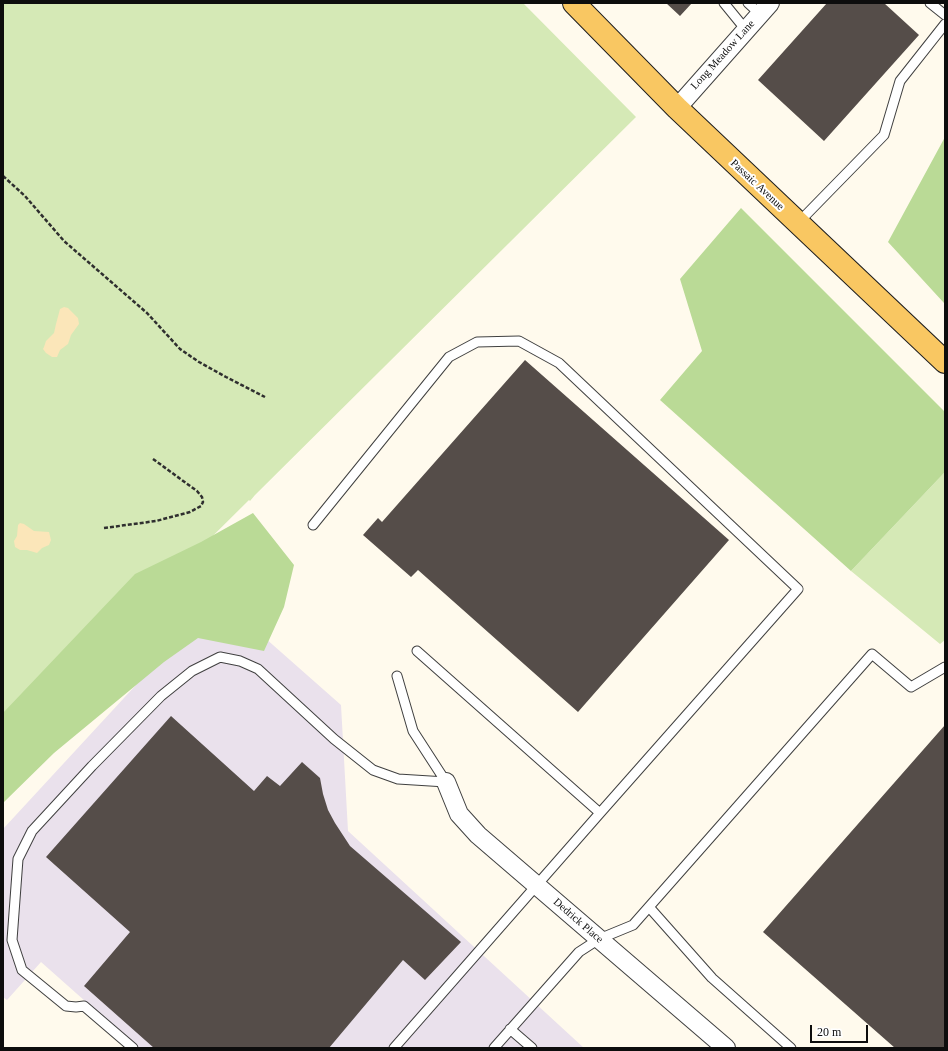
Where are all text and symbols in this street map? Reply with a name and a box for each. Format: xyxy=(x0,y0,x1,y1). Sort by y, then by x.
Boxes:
street label: Long Meadow Lane xyxy=(688,17,758,93)
street label: Passaic Avenue xyxy=(727,157,787,213)
street label: Dedrick Place xyxy=(550,896,606,946)
scale bar xyxy=(812,1017,870,1043)
text: 20 m xyxy=(817,1025,841,1039)

